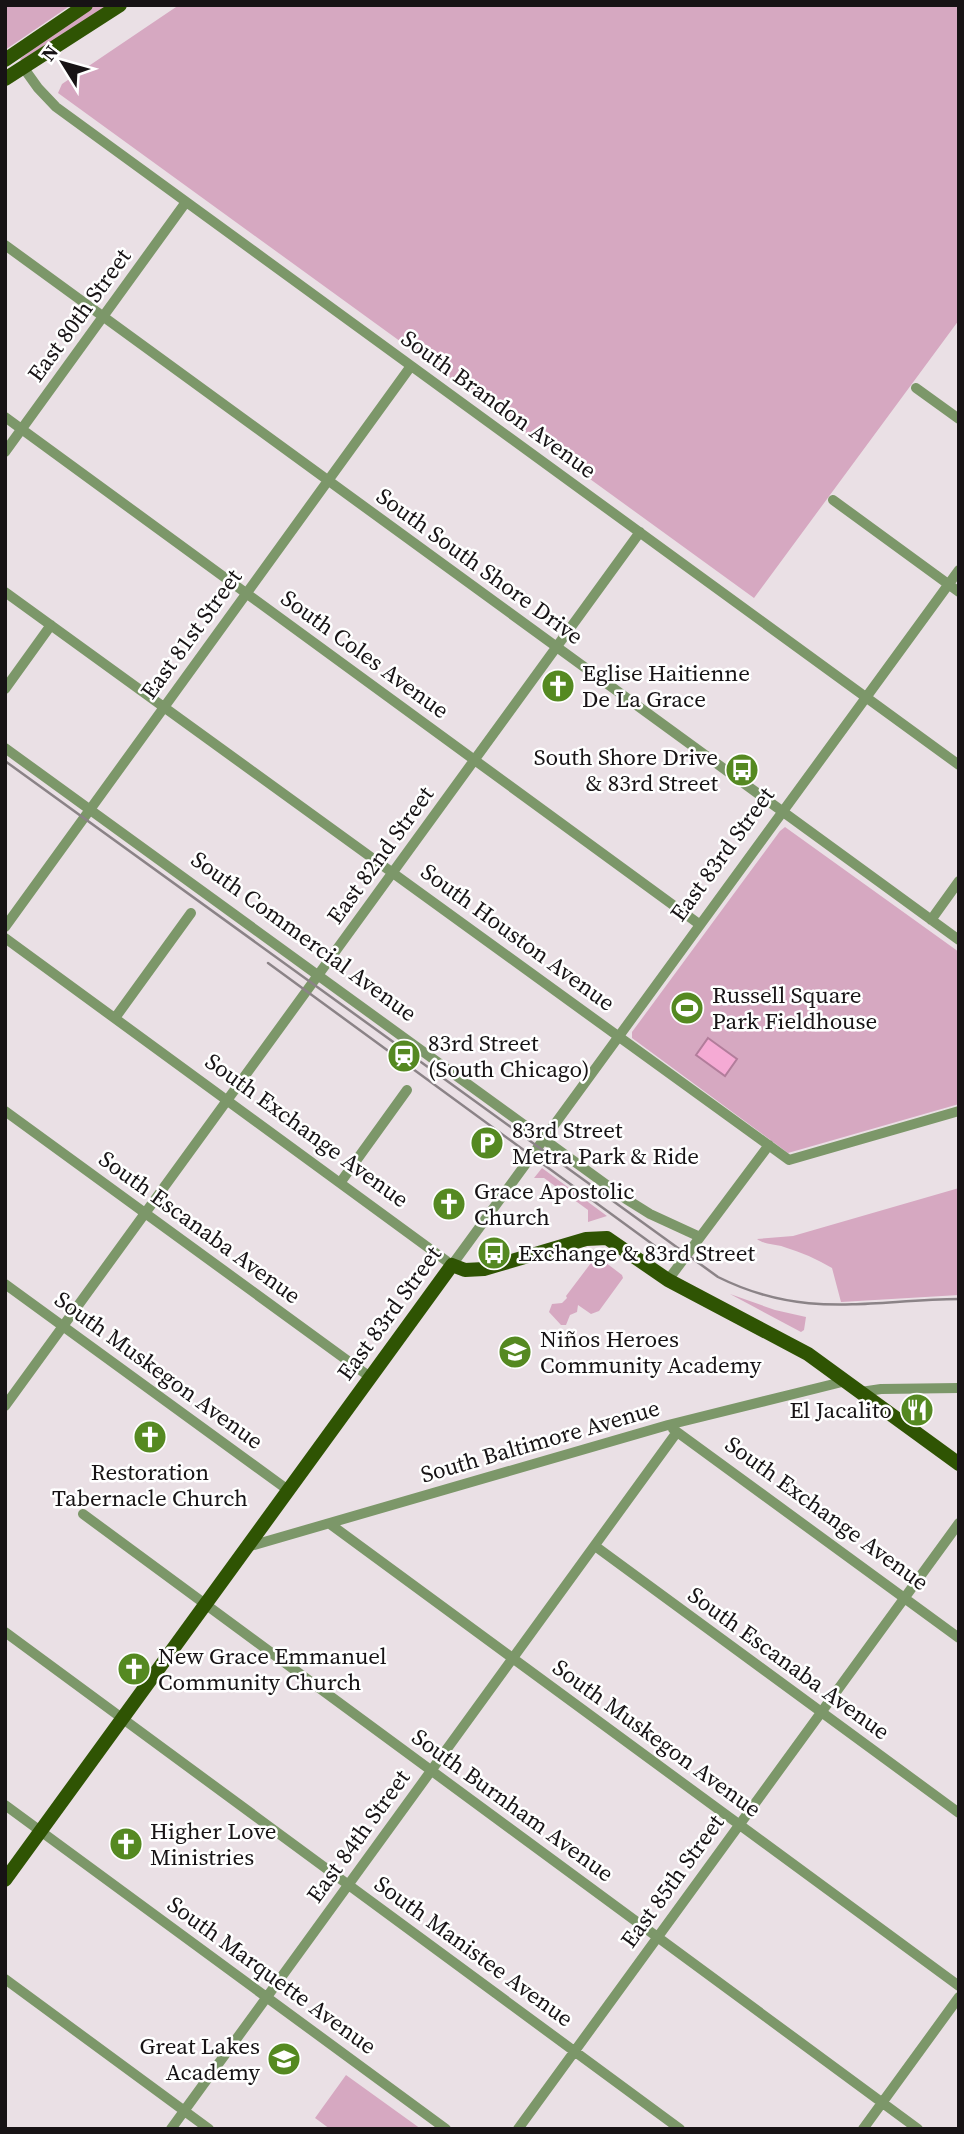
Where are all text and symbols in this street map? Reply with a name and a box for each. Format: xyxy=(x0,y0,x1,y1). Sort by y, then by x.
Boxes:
north arrow xyxy=(28,28,98,98)
text: N xyxy=(35,39,64,66)
street label: East 80th Street xyxy=(20,241,139,388)
street label: South Brandon Avenue xyxy=(395,322,603,486)
street label: South South Shore Drive xyxy=(370,480,590,652)
street label: East 81st Street xyxy=(133,562,249,706)
street label: South Coles Avenue xyxy=(274,582,456,726)
place label: Eglise Haitienne De La Grace xyxy=(582,657,750,715)
church icon: Eglise Haitienne De La Grace xyxy=(539,667,577,705)
place label: South Shore Drive & 83rd Street xyxy=(534,741,719,799)
bus stop icon: South Shore Drive & 83rd Street xyxy=(723,751,761,789)
street label: East 82nd Street xyxy=(319,779,441,930)
street label: East 83rd Street xyxy=(662,780,782,928)
street label: South Commercial Avenue xyxy=(185,843,423,1029)
street label: South Houston Avenue xyxy=(415,856,621,1018)
place label: Russell Square Park Fieldhouse xyxy=(712,979,877,1037)
sports icon: Russell Square Park Fieldhouse xyxy=(668,989,706,1027)
place label: 83rd Street (South Chicago) xyxy=(428,1027,590,1085)
station icon: 83rd Street (South Chicago) xyxy=(385,1037,423,1075)
street label: South Exchange Avenue xyxy=(199,1045,415,1215)
place label: 83rd Street Metra Park & Ride xyxy=(512,1114,699,1172)
parking icon: 83rd Street Metra Park & Ride xyxy=(468,1124,506,1162)
street label: South Escanaba Avenue xyxy=(93,1143,307,1311)
place label: Grace Apostolic Church xyxy=(474,1175,635,1233)
church icon: Grace Apostolic Church xyxy=(430,1185,468,1223)
bus stop icon: Exchange & 83rd Street xyxy=(475,1234,513,1272)
place label: Exchange & 83rd Street xyxy=(518,1237,755,1269)
street label: East 83rd Street xyxy=(329,1239,449,1387)
street label: South Muskegon Avenue xyxy=(48,1283,270,1457)
place label: Niños Heroes Community Academy xyxy=(540,1323,762,1381)
school or university icon: Niños Heroes Community Academy xyxy=(496,1333,534,1371)
restaurant icon: El Jacalito xyxy=(898,1391,936,1429)
street label: South Baltimore Avenue xyxy=(417,1392,663,1490)
place label: El Jacalito xyxy=(789,1394,892,1426)
church icon: Restoration Tabernacle Church xyxy=(131,1418,169,1456)
street label: South Exchange Avenue xyxy=(719,1428,935,1598)
place label: Restoration Tabernacle Church xyxy=(52,1456,248,1514)
street label: South Escanaba Avenue xyxy=(682,1579,896,1747)
place label: New Grace Emmanuel Community Church xyxy=(158,1640,387,1698)
church icon: New Grace Emmanuel Community Church xyxy=(115,1650,153,1688)
street label: South Muskegon Avenue xyxy=(546,1651,768,1825)
street label: South Burnham Avenue xyxy=(406,1721,620,1889)
street label: East 84th Street xyxy=(299,1762,418,1909)
street label: East 85th Street xyxy=(613,1807,732,1954)
place label: Higher Love Ministries xyxy=(150,1815,277,1873)
church icon: Higher Love Ministries xyxy=(107,1825,145,1863)
street label: South Manistee Avenue xyxy=(368,1868,580,2034)
street label: South Marquette Avenue xyxy=(161,1888,383,2062)
place label: Great Lakes Academy xyxy=(140,2030,260,2088)
school or university icon: Great Lakes Academy xyxy=(265,2040,303,2078)

